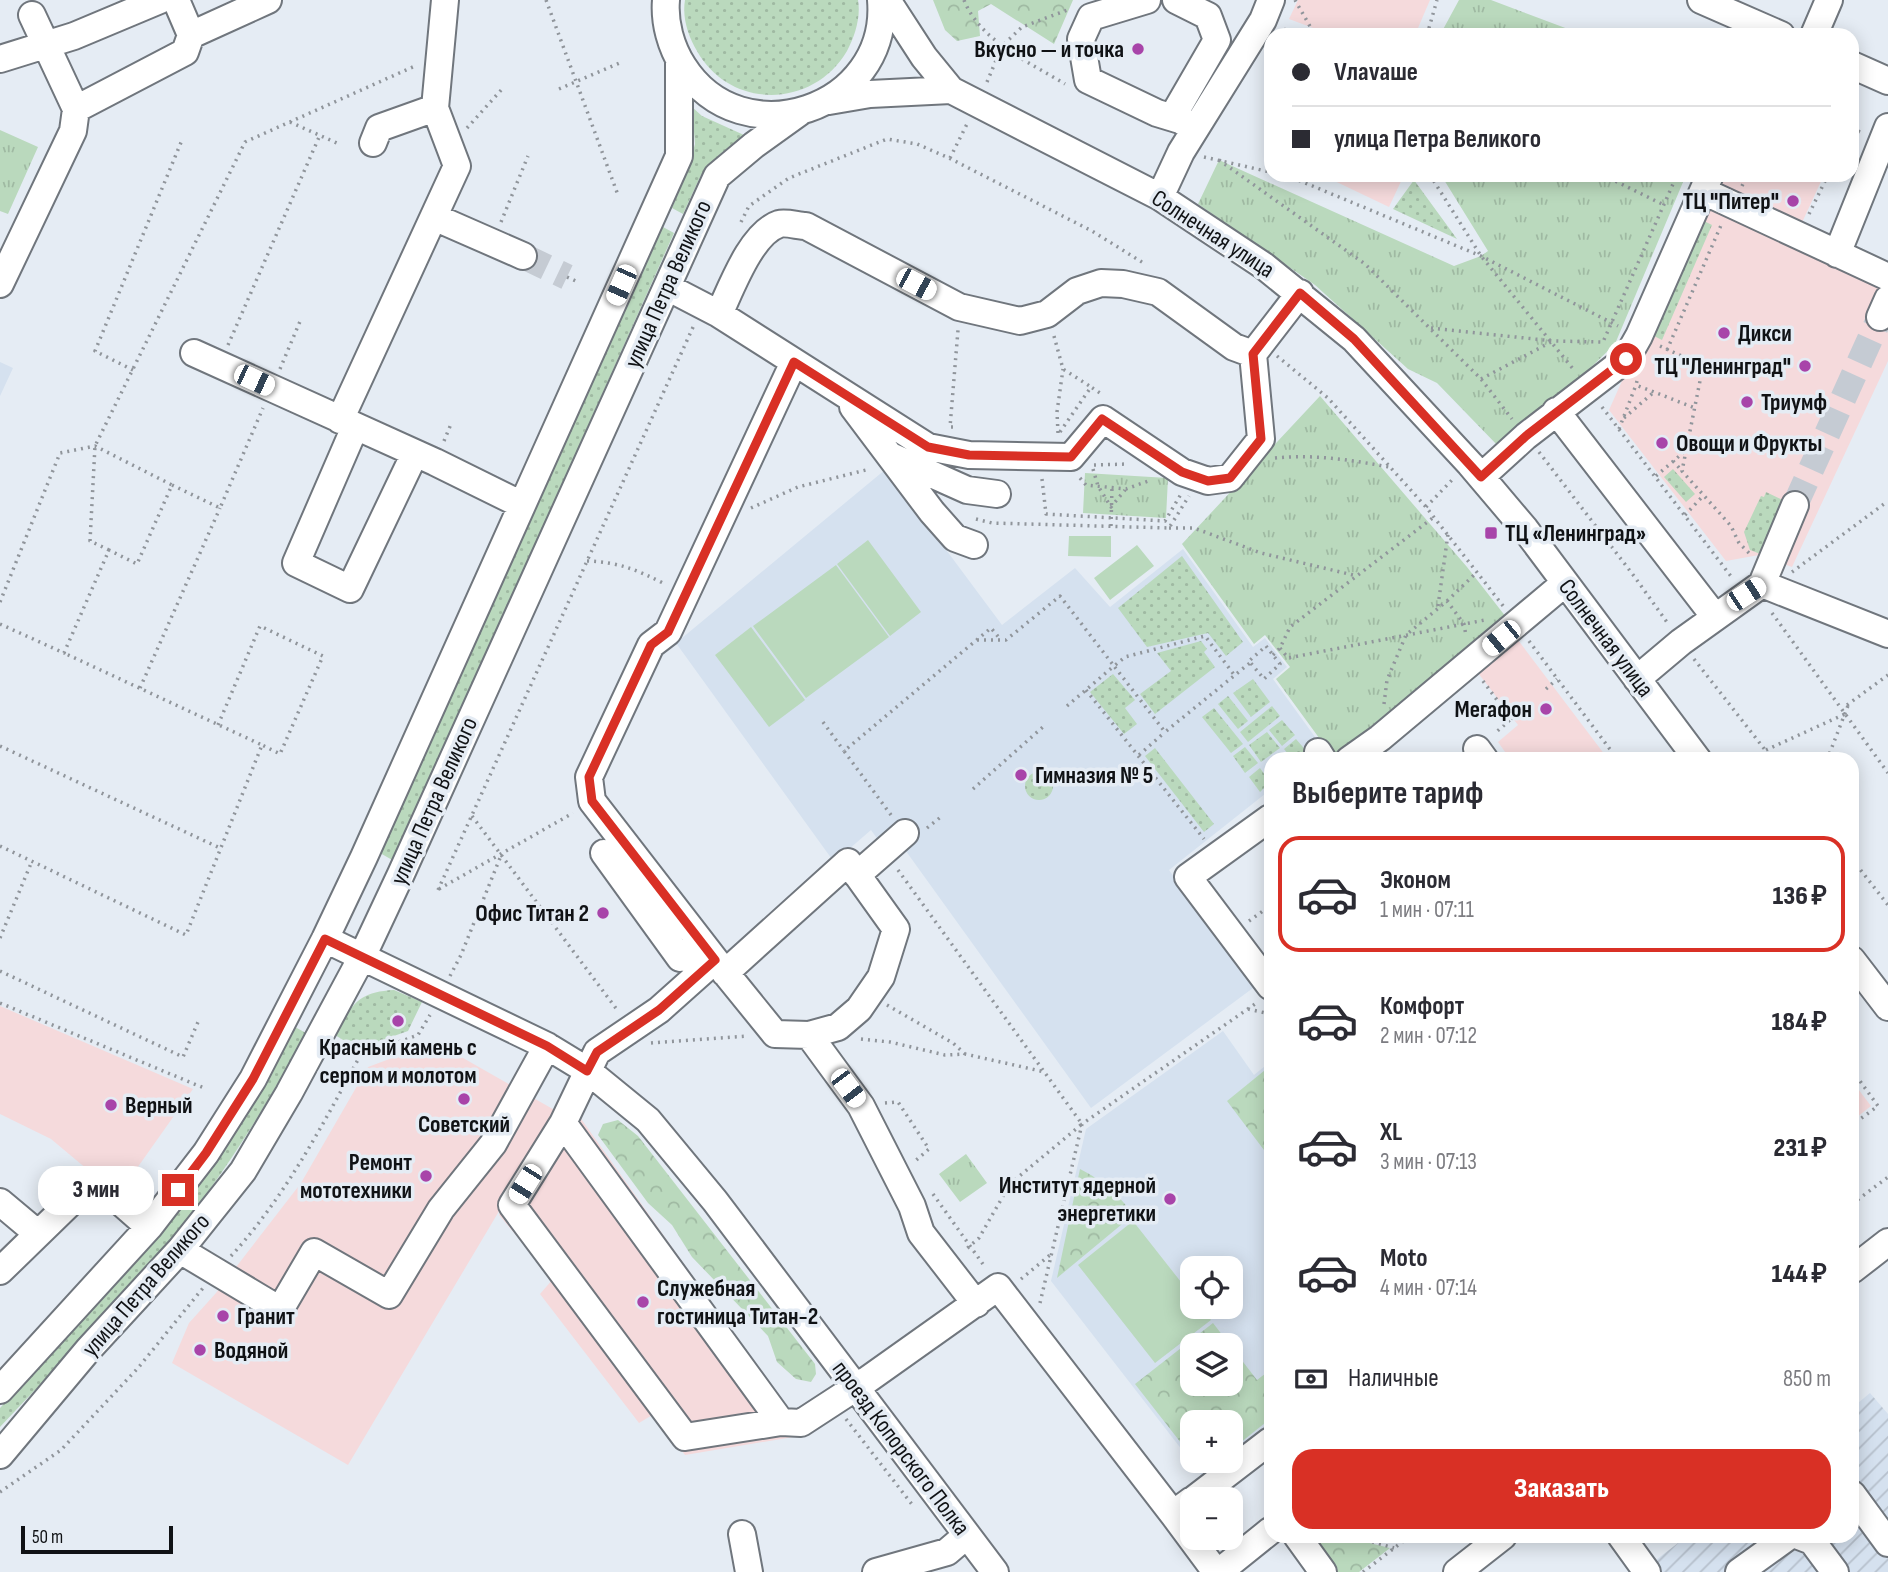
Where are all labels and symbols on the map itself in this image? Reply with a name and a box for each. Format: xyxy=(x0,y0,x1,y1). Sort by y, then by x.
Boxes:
place label: Вкусно — и точка xyxy=(974,35,1124,64)
marker: Вкусно — и точка xyxy=(1130,41,1146,57)
street label: Солнечная улица xyxy=(1146,184,1280,284)
place label: ТЦ "Питер" xyxy=(1683,187,1779,216)
marker: ТЦ "Питер" xyxy=(1785,193,1801,209)
street label: улица Петра Великого xyxy=(618,196,718,372)
car xyxy=(603,262,640,308)
car xyxy=(893,265,940,303)
place label: Дикси xyxy=(1738,319,1792,348)
marker: Дикси xyxy=(1716,325,1732,341)
route start xyxy=(1610,343,1642,375)
place label: ТЦ "Ленинград" xyxy=(1654,352,1791,381)
marker: ТЦ "Ленинград" xyxy=(1797,358,1813,374)
car xyxy=(231,362,278,398)
place label: Триумф xyxy=(1761,388,1827,417)
marker: Триумф xyxy=(1739,394,1755,410)
place label: Овощи и Фрукты xyxy=(1676,429,1822,458)
marker: Овощи и Фрукты xyxy=(1654,435,1670,451)
place label: ТЦ «Ленинград» xyxy=(1505,519,1646,548)
marker: ТЦ «Ленинград» xyxy=(1483,525,1499,541)
street label: Солнечная улица xyxy=(1552,573,1660,703)
car xyxy=(1723,574,1770,614)
car xyxy=(1479,617,1524,659)
place label: Мегафон xyxy=(1454,695,1532,724)
marker: Мегафон xyxy=(1538,701,1554,717)
street label: улица Петра Великого xyxy=(384,713,484,889)
place label: Гимназия № 5 xyxy=(1035,761,1153,790)
marker: Гимназия № 5 xyxy=(1013,767,1029,783)
place label: Офис Титан 2 xyxy=(475,899,589,928)
marker: Офис Титан 2 xyxy=(595,905,611,921)
marker: Красный камень с серпом и молотом xyxy=(390,1013,406,1029)
place label: Красный камень с серпом и молотом xyxy=(319,1033,477,1090)
car xyxy=(827,1065,870,1111)
place label: Верный xyxy=(125,1091,193,1120)
marker: Советский xyxy=(456,1091,472,1107)
marker: Верный xyxy=(103,1097,119,1113)
place label: Советский xyxy=(418,1110,510,1139)
place label: Ремонт мототехники xyxy=(300,1148,412,1205)
car xyxy=(505,1161,546,1207)
callout: 3 мин xyxy=(38,1166,154,1214)
marker: Ремонт мототехники xyxy=(418,1168,434,1184)
place label: Институт ядерной энергетики xyxy=(999,1171,1156,1228)
route end xyxy=(162,1174,194,1206)
marker: Институт ядерной энергетики xyxy=(1162,1191,1178,1207)
street label: улица Петра Великого xyxy=(76,1207,216,1363)
place label: Служебная гостиница Титан-2 xyxy=(657,1274,818,1331)
marker: Служебная гостиница Титан-2 xyxy=(635,1294,651,1310)
place label: Гранит xyxy=(237,1302,295,1331)
marker: Гранит xyxy=(215,1308,231,1324)
place label: Водяной xyxy=(214,1336,288,1365)
marker: Водяной xyxy=(192,1342,208,1358)
street label: проезд Копорского Полка xyxy=(826,1355,976,1541)
scale bar xyxy=(21,1523,173,1555)

